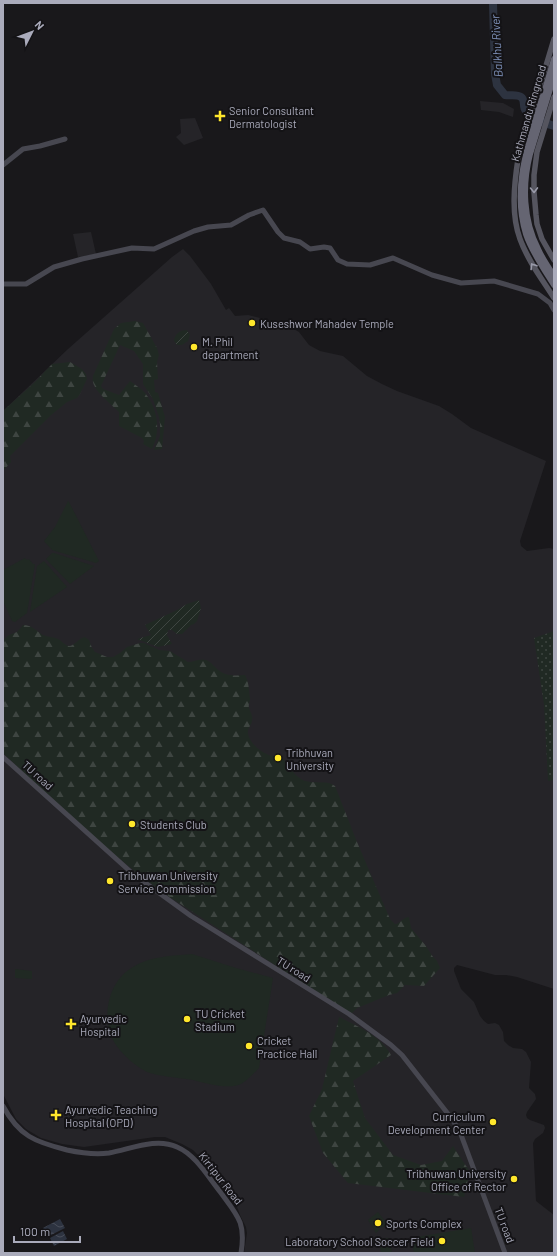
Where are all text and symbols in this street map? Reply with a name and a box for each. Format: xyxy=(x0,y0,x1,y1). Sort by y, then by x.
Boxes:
north arrow xyxy=(12,12,52,52)
water label: Balkhu River xyxy=(487,14,505,78)
text: N xyxy=(33,18,47,32)
street label: Kathmandu Ringroad xyxy=(508,63,548,163)
place label: Senior Consultant Dermatologist xyxy=(229,104,314,130)
marker: Senior Consultant Dermatologist xyxy=(214,110,226,122)
one-way arrow xyxy=(530,187,538,193)
one-way arrow xyxy=(531,263,538,270)
place label: Kuseshwor Mahadev Temple xyxy=(260,317,394,330)
marker: Kuseshwor Mahadev Temple xyxy=(247,318,257,328)
place label: M. Phil department xyxy=(202,335,259,361)
marker: M. Phil department xyxy=(189,342,199,352)
place label: Tribhuvan University xyxy=(286,746,334,772)
marker: Tribhuvan University xyxy=(273,753,283,763)
street label: TU road xyxy=(20,758,56,792)
place label: Students Club xyxy=(140,818,207,831)
marker: Students Club xyxy=(127,819,137,829)
place label: Tribhuwan University Service Commission xyxy=(118,869,218,895)
marker: Tribhuwan University Service Commission xyxy=(105,876,115,886)
street label: TU road xyxy=(275,954,313,984)
place label: TU Cricket Stadium xyxy=(195,1007,245,1033)
place label: Ayurvedic Hospital xyxy=(80,1012,127,1038)
marker: TU Cricket Stadium xyxy=(182,1014,192,1024)
marker: Ayurvedic Hospital xyxy=(65,1018,77,1030)
place label: Cricket Practice Hall xyxy=(257,1034,317,1060)
marker: Cricket Practice Hall xyxy=(244,1041,254,1051)
place label: Ayurvedic Teaching Hospital (OPD) xyxy=(65,1103,158,1129)
marker: Ayurvedic Teaching Hospital (OPD) xyxy=(50,1109,62,1121)
place label: Curriculum Development Center xyxy=(388,1110,485,1136)
marker: Curriculum Development Center xyxy=(488,1117,498,1127)
street label: Kirtipur Road xyxy=(196,1149,246,1207)
place label: Tribhuwan University Office of Rector xyxy=(406,1167,506,1193)
marker: Tribhuwan University Office of Rector xyxy=(509,1174,519,1184)
street label: TU road xyxy=(492,1205,518,1245)
place label: Sports Complex xyxy=(386,1217,461,1230)
scale bar xyxy=(14,1218,80,1244)
marker: Sports Complex xyxy=(373,1218,383,1228)
text: 100 m xyxy=(20,1224,50,1238)
place label: Laboratory School Soccer Field xyxy=(285,1235,434,1248)
marker: Laboratory School Soccer Field xyxy=(437,1236,447,1246)

